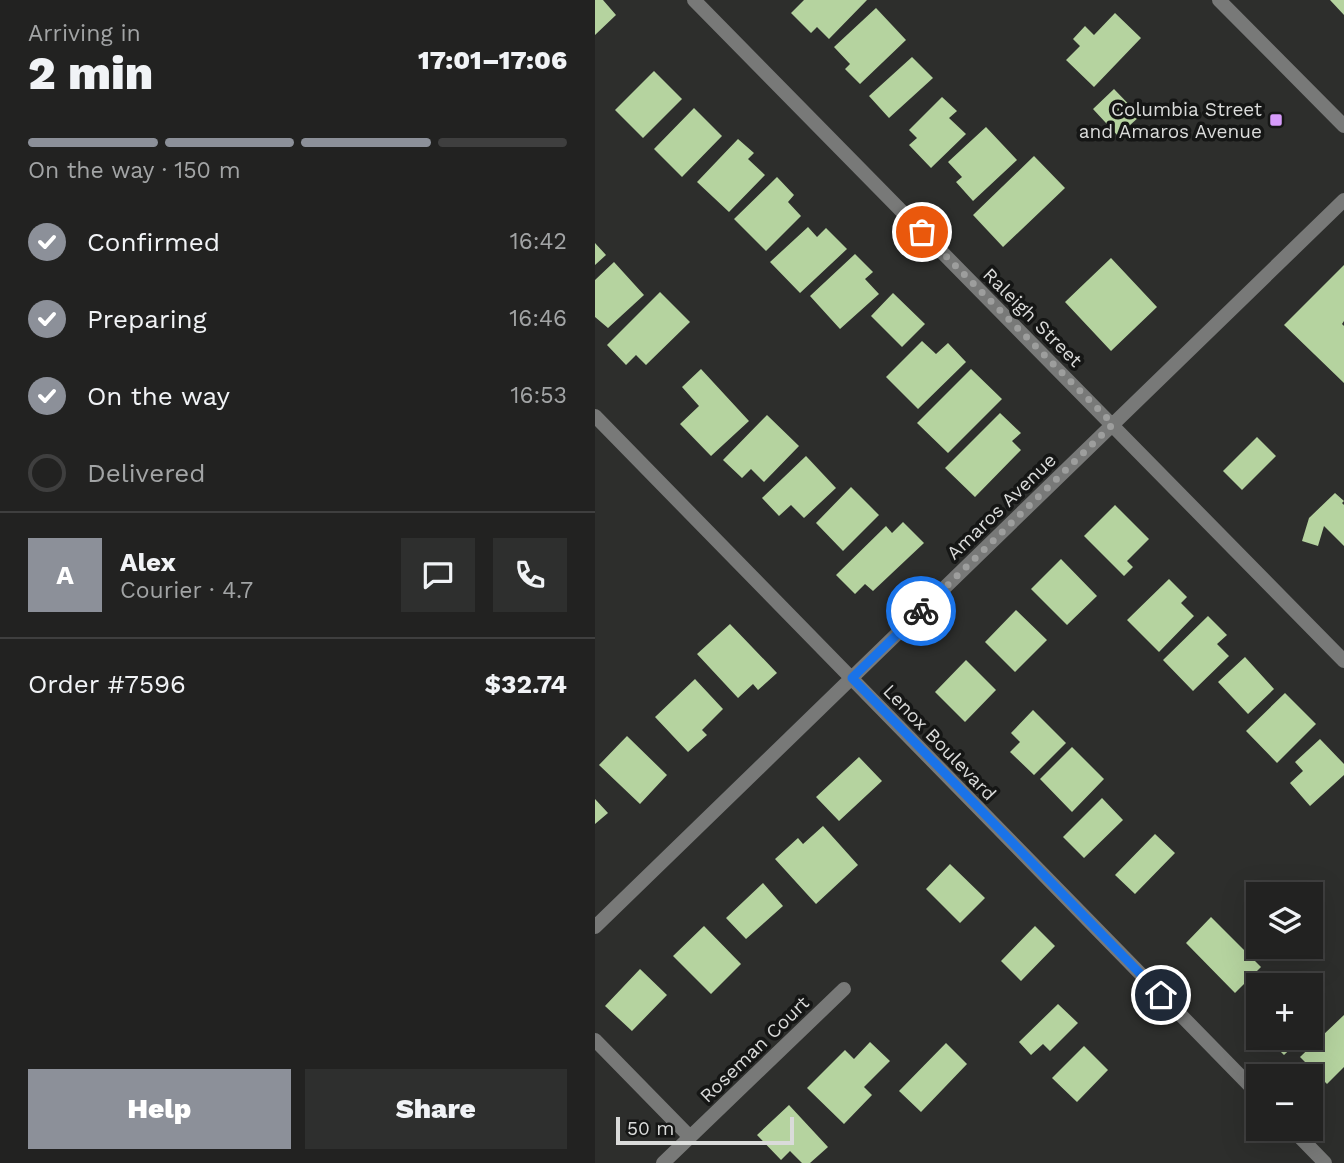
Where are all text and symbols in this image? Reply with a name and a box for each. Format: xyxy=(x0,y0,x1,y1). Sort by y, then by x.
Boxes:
text: Arriving in xyxy=(28,20,141,47)
text: 17:01–17:06 xyxy=(418,45,567,75)
text: 2 min xyxy=(28,46,153,100)
place label: Columbia Street and Amaros Avenue xyxy=(1079,98,1262,143)
marker: Columbia Street and Amaros Avenue xyxy=(1268,112,1284,128)
text: On the way · 150 m xyxy=(28,157,241,184)
pin xyxy=(892,202,952,262)
icon: bag xyxy=(903,213,941,251)
icon: check xyxy=(28,223,66,261)
text: Confirmed xyxy=(87,227,220,257)
text: 16:42 xyxy=(510,228,567,255)
street label: Raleigh Street xyxy=(978,263,1087,372)
icon: check xyxy=(28,300,66,338)
text: Preparing xyxy=(87,304,207,334)
text: 16:46 xyxy=(509,305,567,332)
icon: check xyxy=(28,377,66,415)
text: On the way xyxy=(87,381,230,411)
text: 16:53 xyxy=(510,382,567,409)
street label: Amaros Avenue xyxy=(942,448,1061,564)
text: Delivered xyxy=(87,458,206,488)
button: chat xyxy=(401,538,475,612)
button: phone xyxy=(493,538,567,612)
text: Alex xyxy=(120,547,176,577)
text: A xyxy=(56,560,74,590)
courier xyxy=(886,576,956,646)
text: Courier · 4.7 xyxy=(120,577,253,604)
icon: bike xyxy=(902,592,940,630)
text: Order #7596 xyxy=(28,669,186,699)
text: $32.74 xyxy=(484,669,567,699)
street label: Lenox Boulevard xyxy=(878,679,1001,805)
map controls xyxy=(1246,882,1323,1141)
button: layers xyxy=(1246,882,1323,959)
pin xyxy=(1131,965,1191,1025)
button: + xyxy=(1246,973,1323,1050)
icon: home xyxy=(1142,976,1180,1014)
street label: Roseman Court xyxy=(695,991,814,1107)
button: − xyxy=(1246,1064,1323,1141)
button: Help xyxy=(28,1069,291,1149)
button: Share xyxy=(305,1069,567,1149)
scale bar xyxy=(616,1114,795,1146)
text: 50 m xyxy=(627,1117,674,1140)

